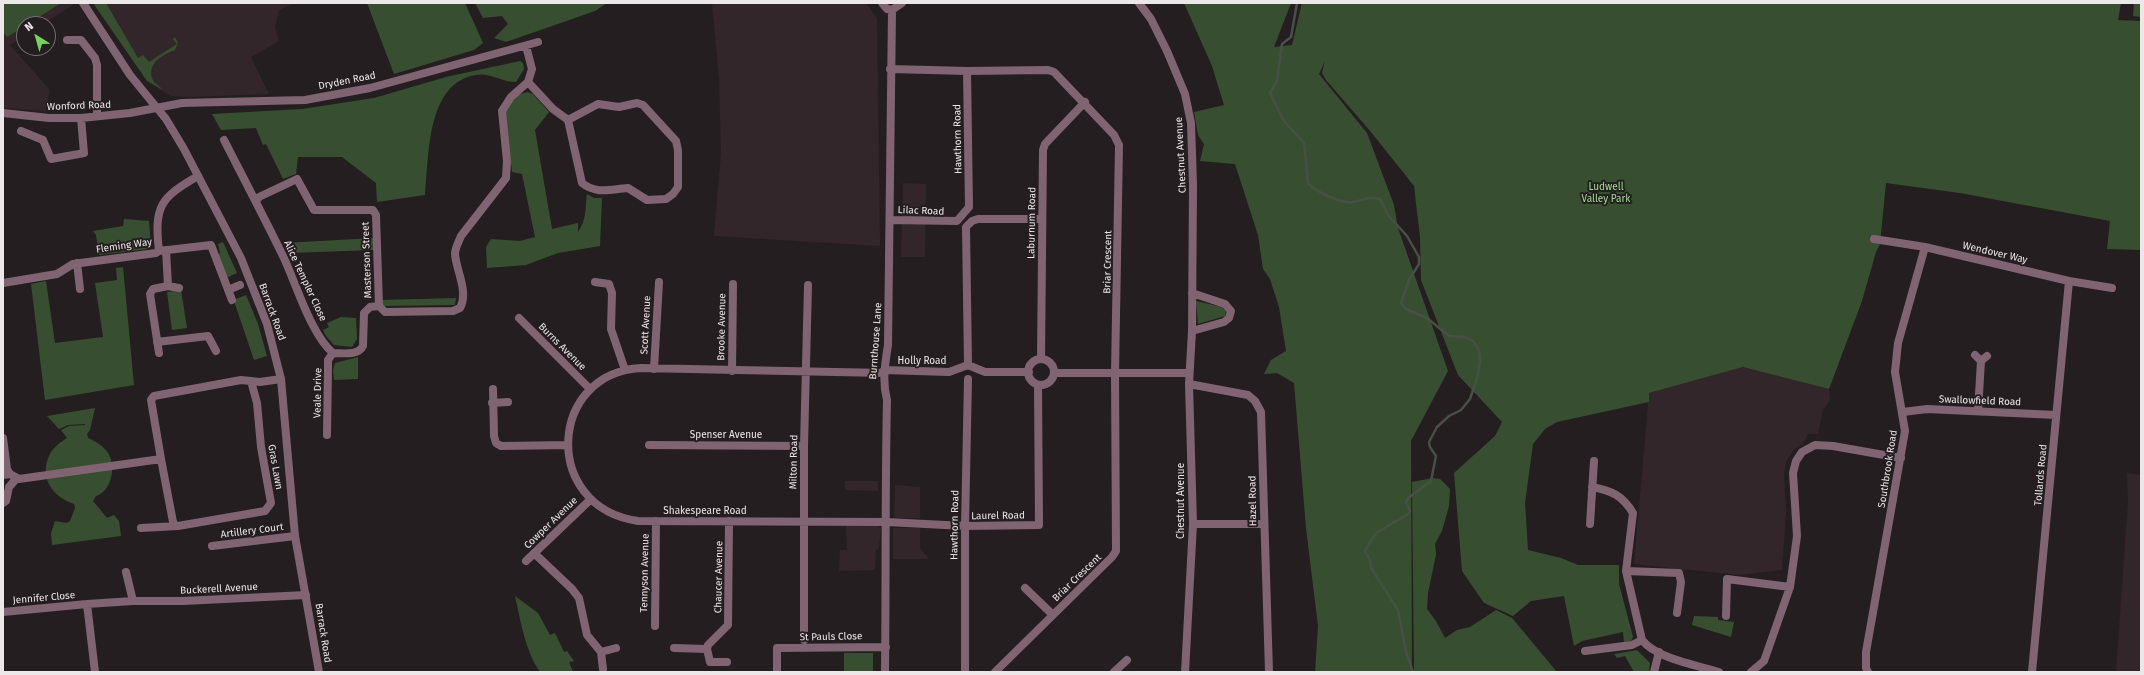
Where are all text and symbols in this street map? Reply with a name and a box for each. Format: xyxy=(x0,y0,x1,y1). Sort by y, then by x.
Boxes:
north arrow xyxy=(16,16,56,56)
text: N xyxy=(22,19,36,34)
street label: Dryden Road xyxy=(317,70,377,92)
street label: Wonford Road xyxy=(47,99,111,113)
street label: Hawthorn Road xyxy=(951,104,965,174)
street label: Chestnut Avenue xyxy=(1173,117,1189,193)
park label: Ludwell Valley Park xyxy=(1582,181,1630,204)
street label: Laburnum Road xyxy=(1025,187,1039,259)
street label: Lilac Road xyxy=(897,204,945,218)
street label: Masterson Street xyxy=(360,222,374,298)
street label: Briar Crescent xyxy=(1101,230,1115,294)
street label: Fleming Way xyxy=(95,236,153,256)
street label: Alice Templer Close xyxy=(281,239,329,323)
street label: Wendover Way xyxy=(1961,240,2029,266)
street label: Barrack Road xyxy=(256,282,288,342)
street label: Brooke Avenue xyxy=(715,293,729,361)
street label: Scott Avenue xyxy=(638,295,654,355)
street label: Burnthouse Lane xyxy=(867,302,885,380)
street label: Burns Avenue xyxy=(536,321,588,373)
street label: Holly Road xyxy=(897,355,947,367)
street label: Veale Drive xyxy=(312,368,324,418)
street label: Swallowfield Road xyxy=(1939,394,2021,408)
street label: Spenser Avenue xyxy=(690,429,762,441)
street label: Southbrook Road xyxy=(1876,429,1900,509)
street label: Milton Road xyxy=(788,435,800,489)
street label: Gras Lawn xyxy=(265,443,285,491)
street label: Tollards Road xyxy=(2032,444,2050,506)
street label: Chestnut Avenue xyxy=(1175,463,1187,539)
street label: Hazel Road xyxy=(1247,476,1259,526)
street label: Hawthorn Road xyxy=(948,490,962,560)
street label: Cowper Avenue xyxy=(522,495,580,551)
street label: Shakespeare Road xyxy=(663,505,747,517)
street label: Laurel Road xyxy=(971,510,1025,522)
street label: Artillery Court xyxy=(220,521,284,541)
street label: Tennyson Avenue xyxy=(638,534,652,612)
street label: Chaucer Avenue xyxy=(712,541,726,613)
street label: Briar Crescent xyxy=(1050,552,1104,604)
street label: Buckerell Avenue xyxy=(180,581,258,597)
street label: Jennifer Close xyxy=(12,589,76,607)
street label: Barrack Road xyxy=(312,602,334,664)
street label: St Pauls Close xyxy=(799,630,863,644)

